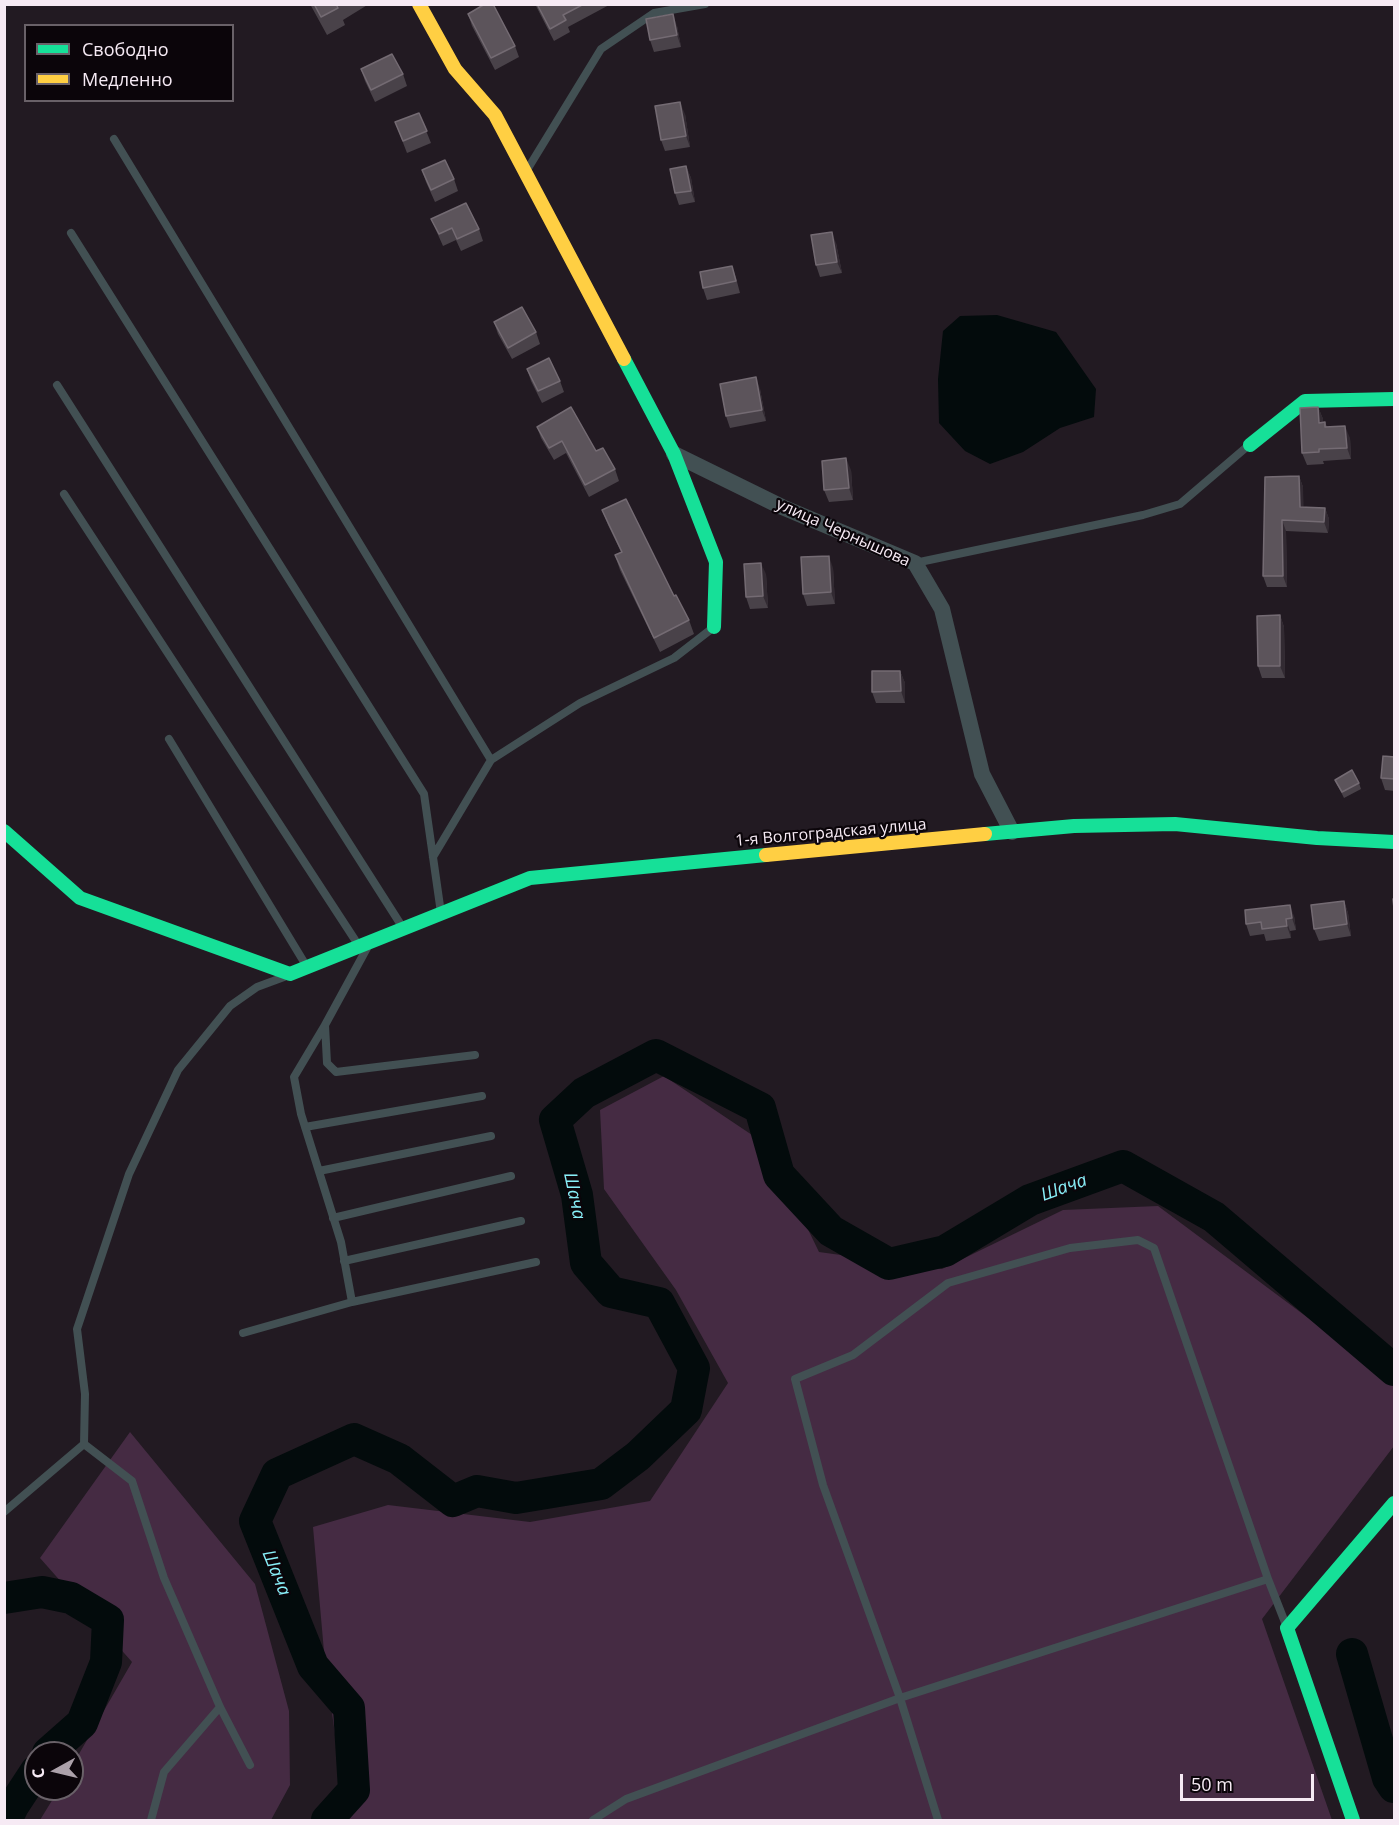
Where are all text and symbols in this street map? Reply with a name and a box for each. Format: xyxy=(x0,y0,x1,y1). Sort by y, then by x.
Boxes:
legend xyxy=(24,24,234,102)
text: Свободно xyxy=(82,37,169,61)
text: Медленно xyxy=(82,67,173,91)
street label: улица Чернышова xyxy=(773,495,913,571)
street label: 1-я Волгоградская улица xyxy=(735,815,927,851)
water label: Шача xyxy=(558,1170,590,1222)
water label: Шача xyxy=(1038,1170,1090,1206)
water label: Шача xyxy=(257,1547,295,1599)
north arrow xyxy=(24,1741,84,1801)
scale bar xyxy=(1183,1762,1316,1800)
text: С xyxy=(27,1767,50,1780)
text: 50 m xyxy=(1191,1772,1233,1796)

